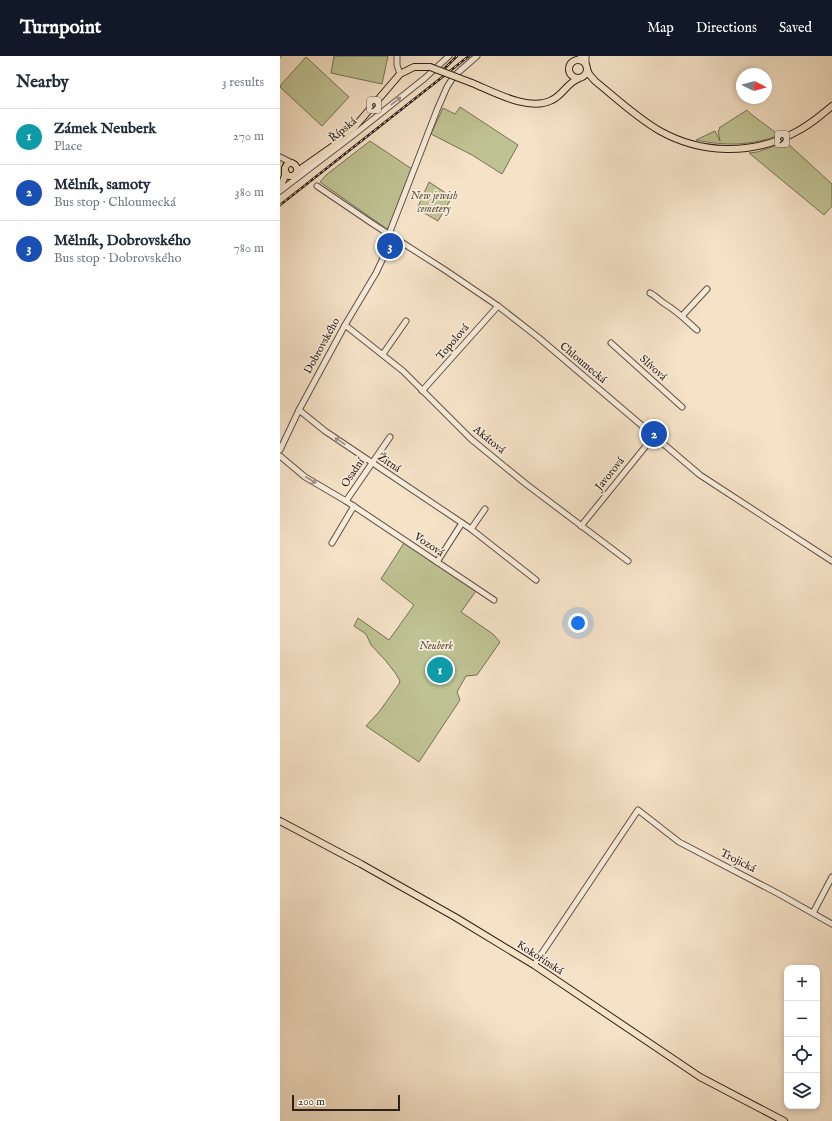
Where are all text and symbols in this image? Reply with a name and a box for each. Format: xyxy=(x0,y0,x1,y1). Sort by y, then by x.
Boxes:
text: Turnpoint xyxy=(20,16,101,40)
text: Map xyxy=(647,19,674,37)
text: Directions xyxy=(696,19,757,37)
text: Saved xyxy=(779,19,812,37)
north arrow xyxy=(736,68,772,104)
text: Nearby xyxy=(16,72,69,93)
text: 3 results xyxy=(222,74,264,91)
road number: 9 xyxy=(367,97,381,113)
one-way arrow xyxy=(390,97,401,105)
street label: Řípská xyxy=(326,114,360,145)
text: Zámek Neuberk xyxy=(54,119,156,138)
text: 1 xyxy=(27,128,31,145)
text: 270 m xyxy=(233,128,264,145)
road number: 9 xyxy=(775,131,789,147)
text: Place xyxy=(54,138,82,155)
text: Mělník, samoty xyxy=(54,175,151,194)
text: 2 xyxy=(26,184,32,201)
text: 380 m xyxy=(235,184,264,201)
park label: New jewish cemetery xyxy=(410,189,458,216)
text: Bus stop · Chloumecká xyxy=(54,194,176,211)
text: Mělník, Dobrovského xyxy=(54,231,191,250)
pin: 3 xyxy=(377,231,403,261)
text: 3 xyxy=(27,240,31,257)
text: 780 m xyxy=(234,240,264,257)
text: Bus stop · Dobrovského xyxy=(54,250,181,267)
street label: Dobrovského xyxy=(301,316,343,376)
street label: Topolová xyxy=(434,321,473,363)
street label: Chloumecká xyxy=(557,339,610,387)
street label: Slívová xyxy=(637,352,670,384)
pin: 2 xyxy=(641,419,667,449)
street label: Akátová xyxy=(469,422,508,457)
one-way arrow xyxy=(335,437,346,445)
street label: Žitná xyxy=(375,450,403,476)
street label: Javorová xyxy=(591,454,628,495)
street label: Osadní xyxy=(338,455,368,490)
one-way arrow xyxy=(305,477,317,485)
street label: Vozová xyxy=(411,529,447,560)
your location xyxy=(568,613,588,633)
park label: Neuberk xyxy=(419,639,453,653)
pin: 1 xyxy=(427,655,453,685)
street label: Trojická xyxy=(718,846,758,876)
street label: Kokořínská xyxy=(514,938,566,978)
map controls xyxy=(784,965,820,1109)
button: + xyxy=(784,965,820,1001)
button: − xyxy=(784,1001,820,1037)
button: locate xyxy=(784,1037,820,1073)
button: layers xyxy=(784,1073,820,1109)
scale bar xyxy=(292,1093,400,1112)
text: 200 m xyxy=(298,1095,325,1109)

